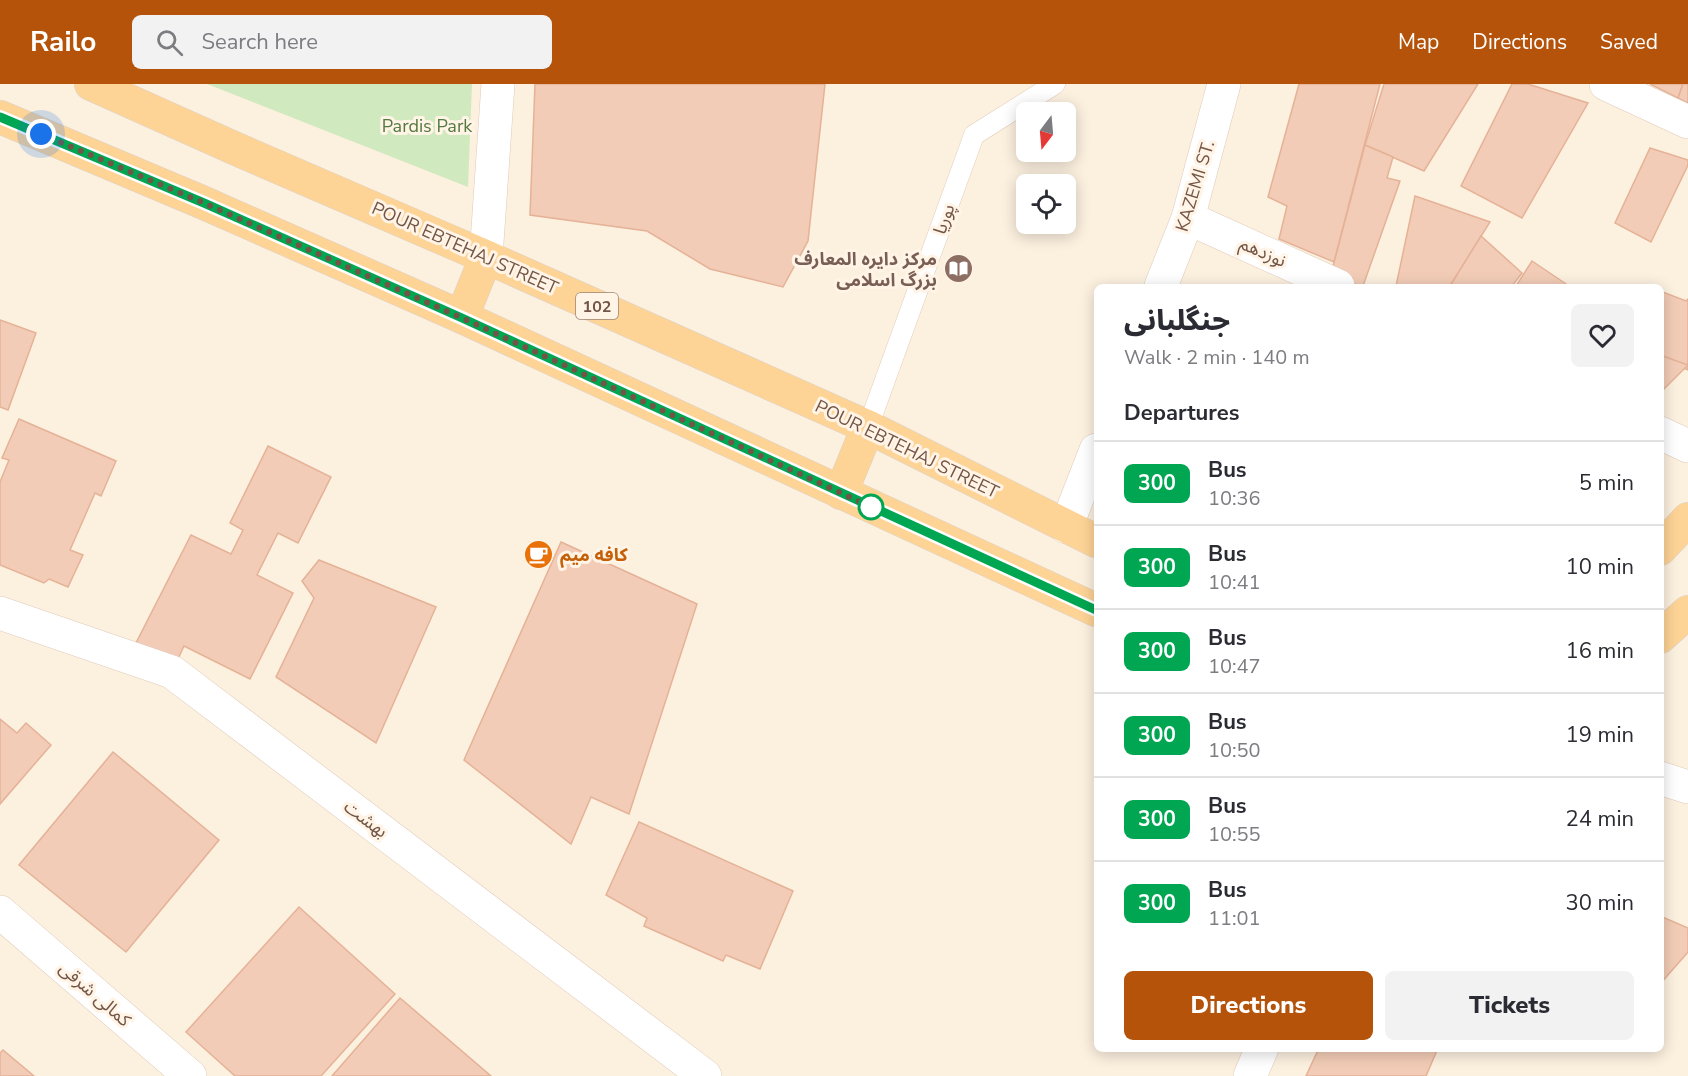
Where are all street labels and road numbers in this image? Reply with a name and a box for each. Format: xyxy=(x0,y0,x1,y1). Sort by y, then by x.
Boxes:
street label: KAZEMI ST. xyxy=(1170,138,1220,234)
street label: POUR EBTEHAJ STREET xyxy=(368,196,562,300)
street label: پوریا xyxy=(927,201,961,237)
street label: نوزدهم xyxy=(1236,231,1290,274)
road number: 102 xyxy=(576,293,618,319)
street label: POUR EBTEHAJ STREET xyxy=(811,394,1003,504)
street label: بهشت xyxy=(339,795,393,843)
street label: کمالی شرقی xyxy=(54,956,136,1032)

